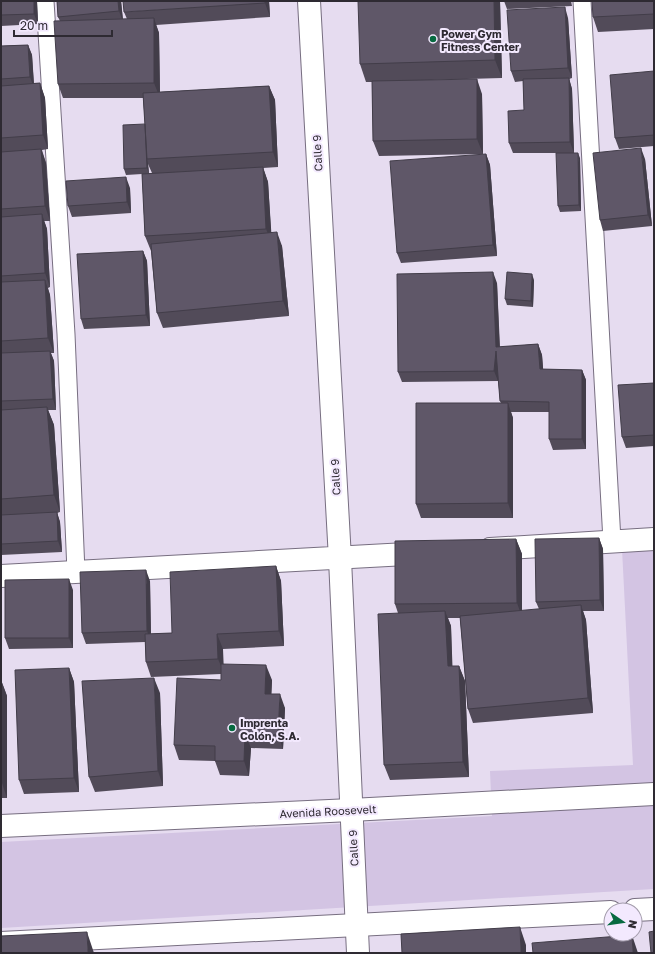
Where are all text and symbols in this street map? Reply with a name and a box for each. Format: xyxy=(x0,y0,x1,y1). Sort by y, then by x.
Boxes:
scale bar xyxy=(14,12,112,38)
text: 20 m xyxy=(20,18,48,33)
place label: Power Gym Fitness Center xyxy=(441,27,520,53)
marker: Power Gym Fitness Center xyxy=(428,34,438,44)
street label: Calle 9 xyxy=(310,134,324,172)
street label: Calle 9 xyxy=(328,458,342,496)
place label: Imprenta Colón, S.A. xyxy=(240,716,300,742)
marker: Imprenta Colón, S.A. xyxy=(227,723,237,733)
street label: Avenida Roosevelt xyxy=(279,802,377,820)
street label: Calle 9 xyxy=(346,829,360,867)
north arrow xyxy=(603,902,643,942)
text: N xyxy=(626,919,641,930)

